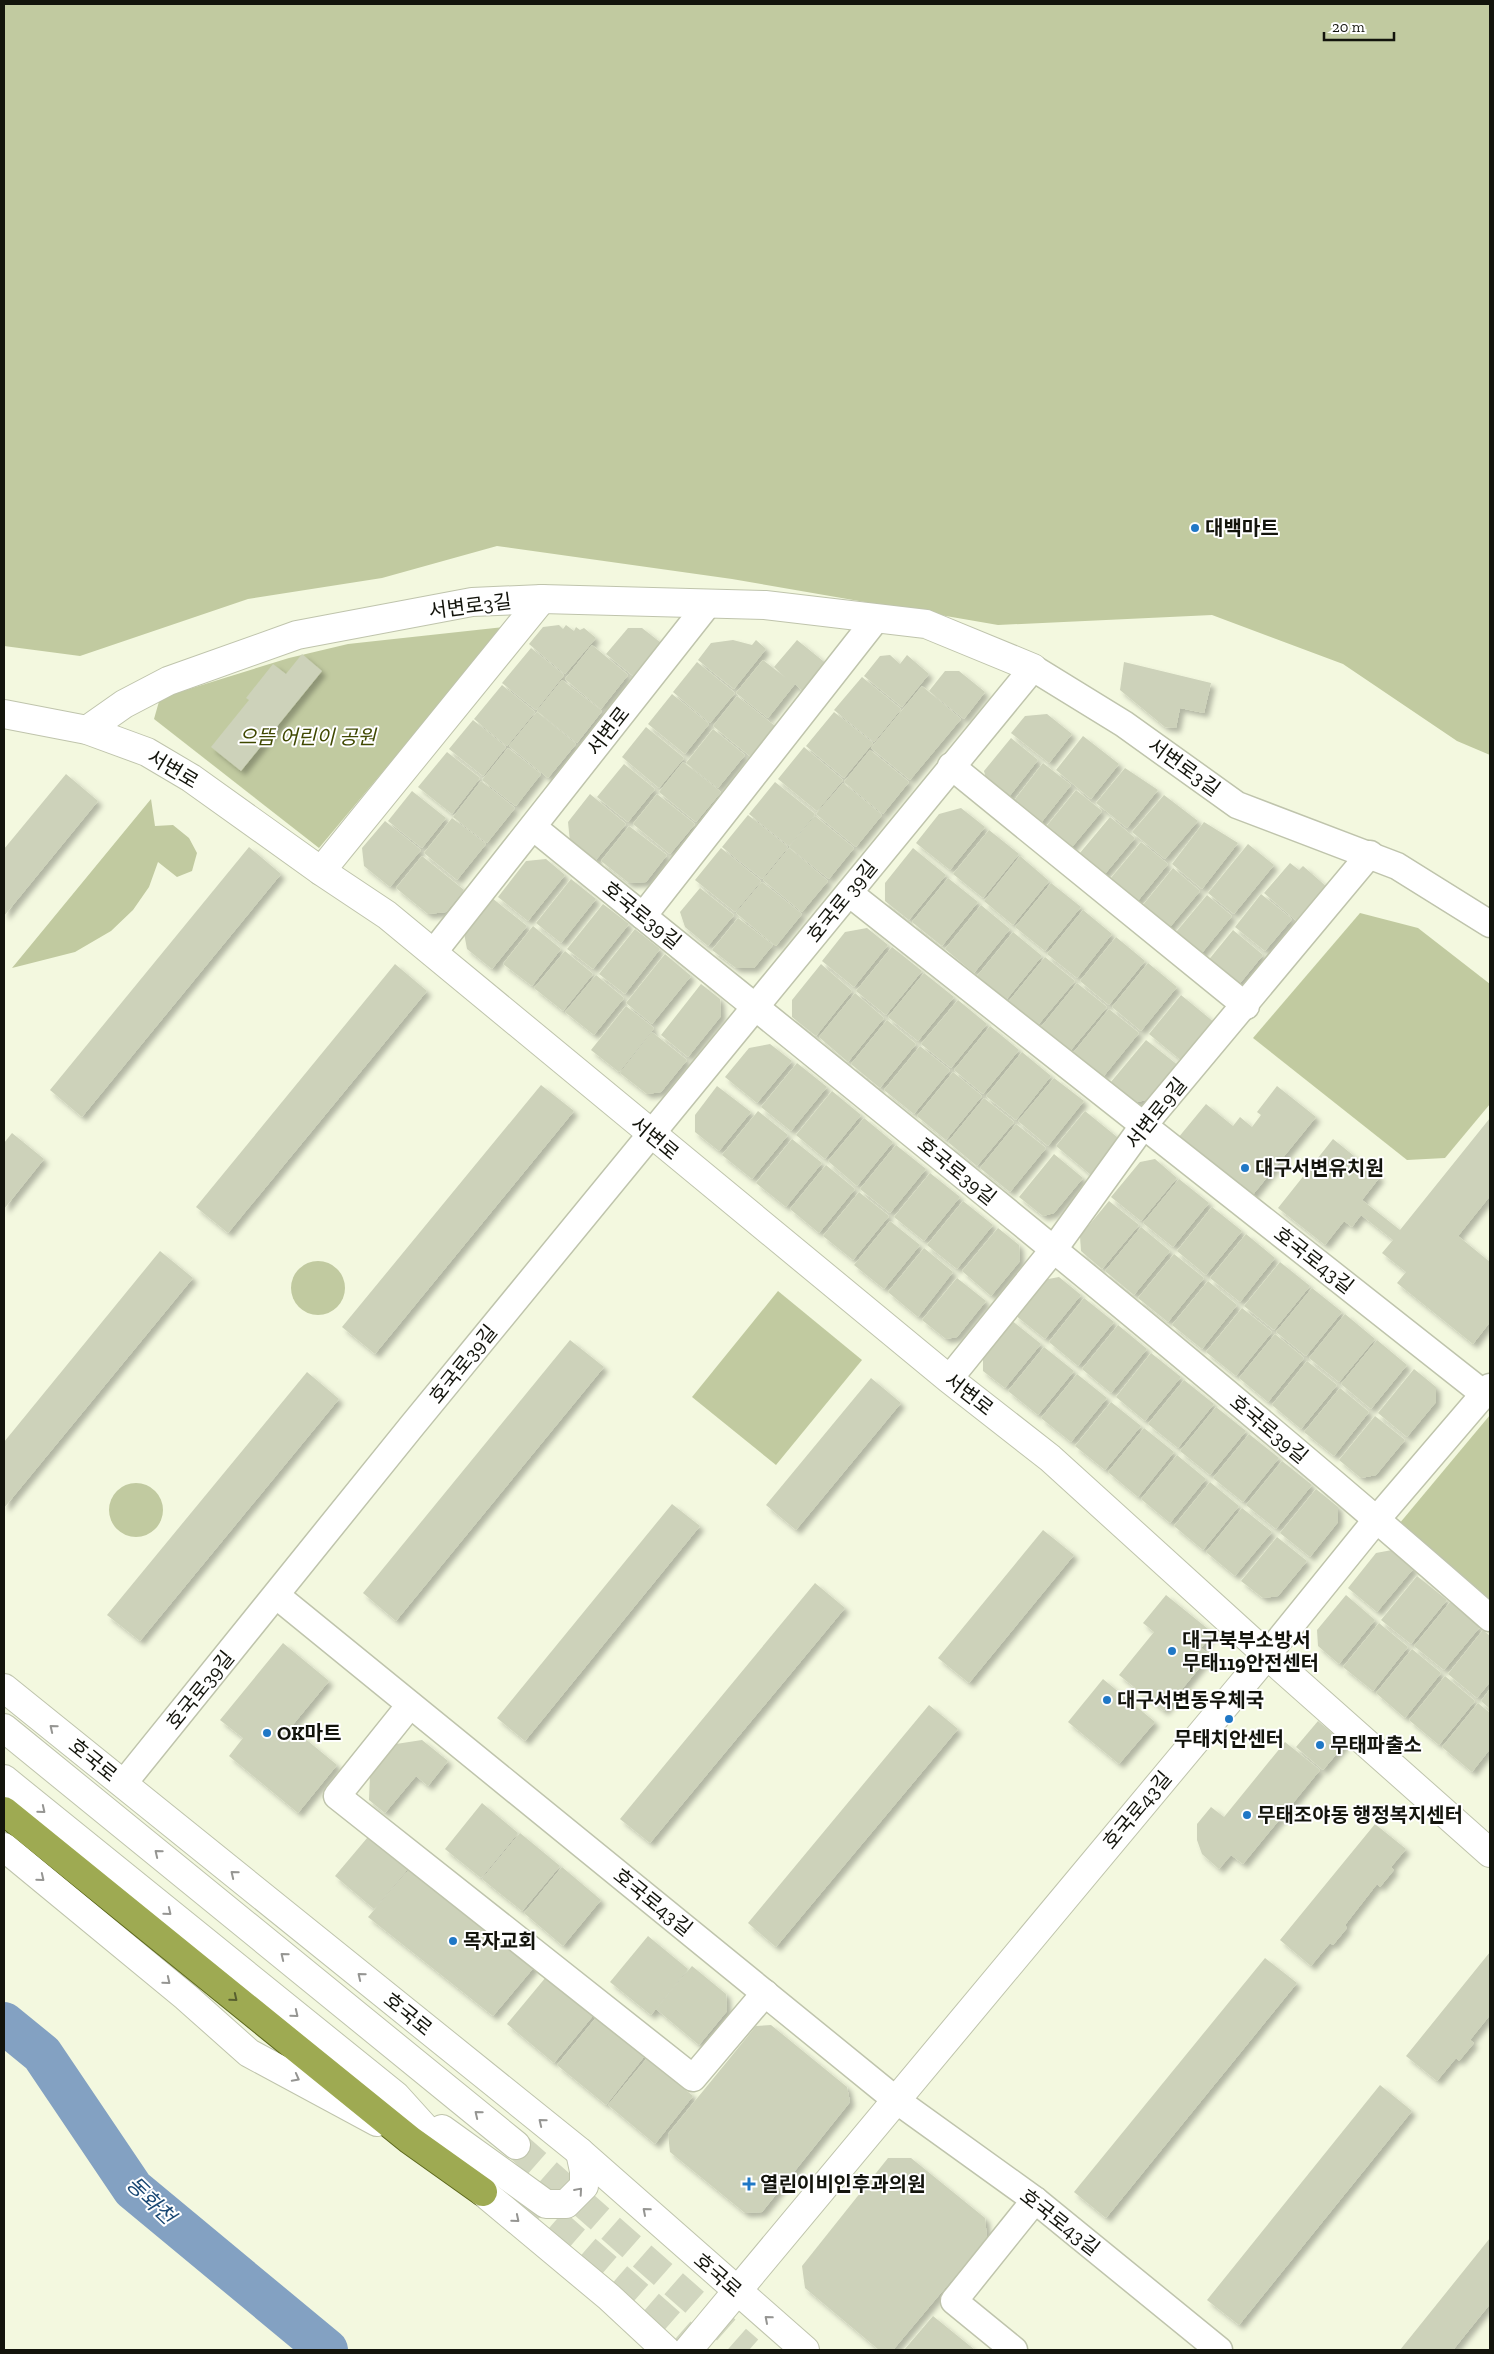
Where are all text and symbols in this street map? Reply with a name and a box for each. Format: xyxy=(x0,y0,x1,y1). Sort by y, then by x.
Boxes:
scale bar xyxy=(1324,10,1394,42)
text: 20 m xyxy=(1332,18,1365,36)
place label: 대백마트 xyxy=(1205,516,1279,540)
marker: 대백마트 xyxy=(1189,522,1201,534)
street label: 서변로3길 xyxy=(427,589,513,623)
street label: 서변로 xyxy=(582,702,634,760)
park label: 으뜸 어린이 공원 xyxy=(238,725,377,749)
street label: 서변로3길 xyxy=(1143,733,1225,801)
street label: 서변로 xyxy=(143,744,203,794)
street label: 호국로 39길 xyxy=(802,855,882,947)
street label: 호국로39길 xyxy=(598,876,686,954)
street label: 서변로9길 xyxy=(1120,1073,1192,1153)
street label: 서변로 xyxy=(626,1111,684,1165)
street label: 호국로39길 xyxy=(913,1132,1001,1210)
place label: 대구서변유치원 xyxy=(1255,1156,1384,1180)
marker: 대구서변유치원 xyxy=(1239,1162,1251,1174)
street label: 호국로43길 xyxy=(1270,1222,1358,1298)
street label: 호국로39길 xyxy=(424,1320,502,1408)
street label: 서변로 xyxy=(940,1368,998,1420)
street label: 호국로39길 xyxy=(1225,1390,1313,1468)
place label: 대구북부소방서 무태119안전센터 xyxy=(1182,1628,1319,1675)
marker: 대구북부소방서 무태119안전센터 xyxy=(1166,1645,1178,1657)
street label: 호국로39길 xyxy=(161,1646,239,1734)
place label: 대구서변동우체국 xyxy=(1117,1688,1264,1712)
marker: 대구서변동우체국 xyxy=(1101,1694,1113,1706)
marker: 무태치안센터 xyxy=(1223,1713,1235,1725)
place label: OK마트 xyxy=(277,1721,341,1745)
one-way arrow xyxy=(50,1724,59,1733)
marker: OK마트 xyxy=(261,1727,273,1739)
place label: 무태치안센터 xyxy=(1174,1727,1284,1751)
street label: 호국로 xyxy=(64,1733,122,1787)
place label: 무태파출소 xyxy=(1330,1733,1422,1757)
marker: 무태파출소 xyxy=(1314,1739,1326,1751)
street label: 호국로43길 xyxy=(1098,1766,1176,1854)
place label: 무태조야동 행정복지센터 xyxy=(1257,1803,1463,1827)
one-way arrow xyxy=(36,1804,45,1813)
marker: 무태조야동 행정복지센터 xyxy=(1241,1809,1253,1821)
one-way arrow xyxy=(155,1850,164,1859)
street label: 호국로43길 xyxy=(609,1863,697,1941)
one-way arrow xyxy=(231,1871,240,1879)
one-way arrow xyxy=(36,1872,45,1881)
one-way arrow xyxy=(162,1906,171,1914)
place label: 목자교회 xyxy=(463,1929,537,1953)
marker: 목자교회 xyxy=(447,1935,459,1947)
one-way arrow xyxy=(281,1953,290,1961)
one-way arrow xyxy=(358,1973,367,1981)
one-way arrow xyxy=(161,1975,170,1984)
street label: 호국로 xyxy=(379,1987,437,2041)
one-way arrow xyxy=(228,1992,237,2000)
one-way arrow xyxy=(289,2008,298,2017)
one-way arrow xyxy=(290,2072,299,2082)
one-way arrow xyxy=(475,2111,484,2119)
one-way arrow xyxy=(539,2119,548,2127)
water label: 동화천 xyxy=(121,2171,182,2231)
place label: 열린이비인후과의원 xyxy=(760,2172,926,2196)
marker: 열린이비인후과의원 xyxy=(742,2177,756,2191)
street label: 호국로43길 xyxy=(1016,2184,1104,2260)
one-way arrow xyxy=(573,2188,582,2197)
one-way arrow xyxy=(643,2208,652,2217)
one-way arrow xyxy=(510,2214,519,2223)
street label: 호국로 xyxy=(689,2248,747,2302)
one-way arrow xyxy=(765,2315,774,2324)

